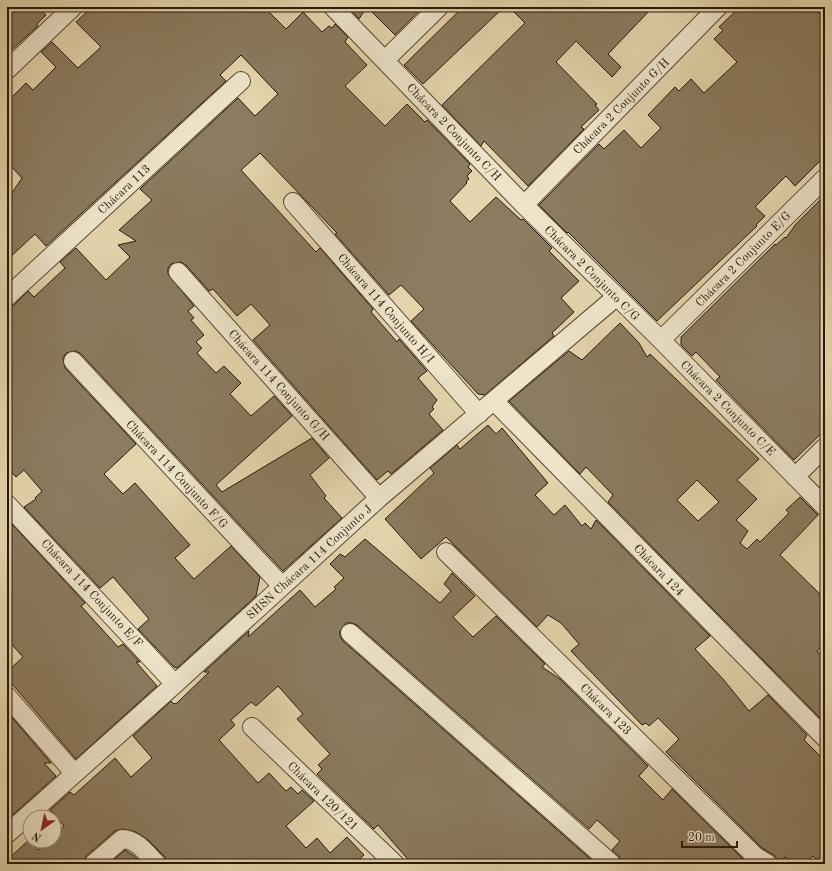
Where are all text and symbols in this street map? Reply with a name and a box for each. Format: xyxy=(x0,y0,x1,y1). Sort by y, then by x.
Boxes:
street label: Chácara 2 Conjunto G/H xyxy=(571,56,672,157)
street label: Chácara 2 Conjunto C/H xyxy=(404,82,503,184)
street label: Chácara 113 xyxy=(96,163,153,217)
street label: Chácara 2 Conjunto E/G xyxy=(694,210,794,310)
street label: Chácara 2 Conjunto C/G xyxy=(541,224,641,324)
street label: Chácara 114 Conjunto H/I xyxy=(335,252,436,366)
street label: Chácara 114 Conjunto G/H xyxy=(226,328,331,443)
street label: Chácara 2 Conjunto C/E xyxy=(678,359,777,458)
street label: Chácara 114 Conjunto F/G xyxy=(123,418,230,531)
street label: SHSN Chácara 114 Conjunto J xyxy=(245,503,375,622)
street label: Chácara 114 Conjunto E/F xyxy=(38,537,144,650)
street label: Chácara 124 xyxy=(631,543,686,599)
street label: Chácara 123 xyxy=(577,682,633,738)
street label: Chácara 120/121 xyxy=(285,760,360,833)
north arrow xyxy=(22,809,62,849)
scale bar xyxy=(682,823,737,849)
text: N xyxy=(30,829,44,843)
text: 20 m xyxy=(688,832,715,844)

